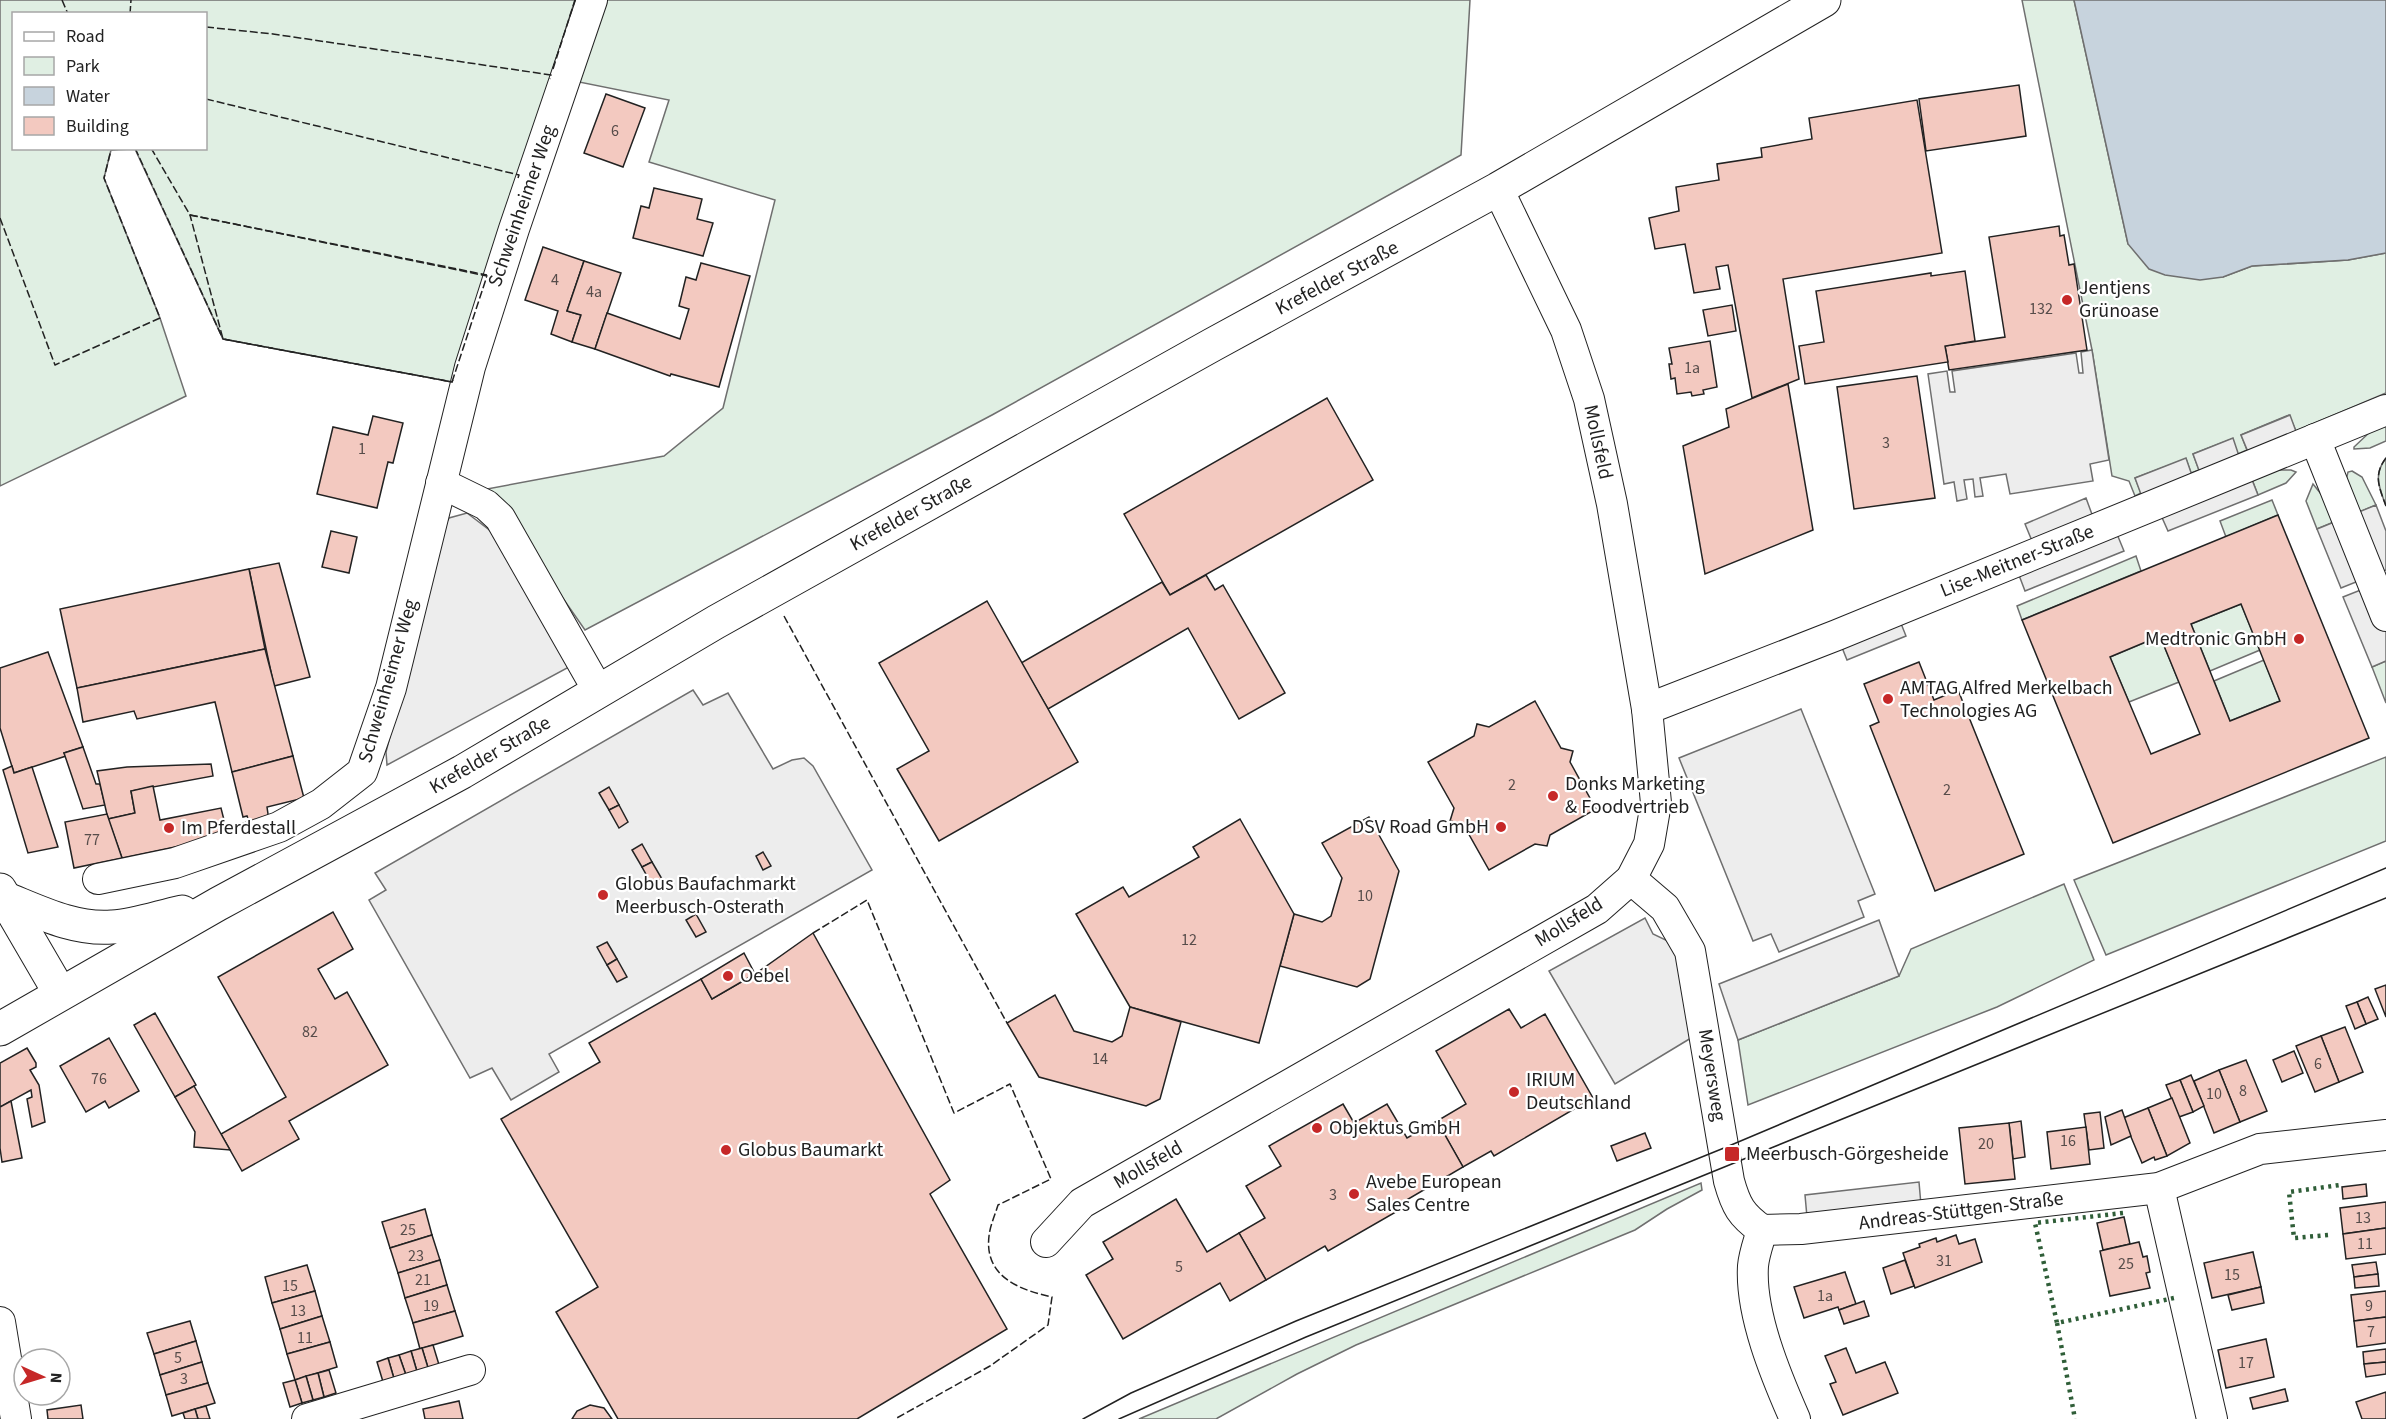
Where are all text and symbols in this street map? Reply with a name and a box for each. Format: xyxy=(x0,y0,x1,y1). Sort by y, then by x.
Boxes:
legend xyxy=(12,12,207,150)
text: Road xyxy=(66,24,105,49)
text: Park xyxy=(66,54,100,79)
text: Water xyxy=(66,84,110,109)
text: Building xyxy=(66,114,129,139)
house number: 6 xyxy=(611,120,619,142)
street label: Schweinheimer Weg xyxy=(481,121,563,291)
street label: Krefelder Straße xyxy=(1270,234,1404,322)
house number: 4 xyxy=(551,269,559,291)
place label: Jentjens Grünoase xyxy=(2079,274,2159,325)
house number: 4a xyxy=(586,281,602,303)
marker: Jentjens Grünoase xyxy=(2060,293,2074,307)
house number: 132 xyxy=(2029,298,2053,320)
house number: 1a xyxy=(1684,357,1700,379)
street label: Mollsfeld xyxy=(1576,402,1620,482)
house number: 3 xyxy=(1882,432,1890,454)
house number: 1 xyxy=(358,438,366,460)
street label: Krefelder Straße xyxy=(845,468,977,558)
street label: Lise-Meitner-Straße xyxy=(1936,517,2098,605)
street label: Schweinheimer Weg xyxy=(351,596,425,766)
place label: Medtronic GmbH xyxy=(2145,625,2287,653)
marker: Medtronic GmbH xyxy=(2292,632,2306,646)
place label: AMTAG Alfred Merkelbach Technologies AG xyxy=(1900,674,2113,725)
marker: AMTAG Alfred Merkelbach Technologies AG xyxy=(1881,692,1895,706)
street label: Krefelder Straße xyxy=(424,709,556,801)
place label: Donks Marketing & Foodvertrieb xyxy=(1565,770,1705,821)
house number: 2 xyxy=(1508,774,1516,796)
house number: 2 xyxy=(1943,779,1951,801)
marker: Donks Marketing & Foodvertrieb xyxy=(1546,789,1560,803)
place label: DSV Road GmbH xyxy=(1352,813,1489,841)
place label: Im Pferdestall xyxy=(181,814,296,842)
marker: DSV Road GmbH xyxy=(1494,820,1508,834)
marker: Im Pferdestall xyxy=(162,821,176,835)
house number: 77 xyxy=(84,829,100,851)
place label: Globus Baufachmarkt Meerbusch-Osterath xyxy=(615,870,796,921)
house number: 10 xyxy=(1357,885,1373,907)
marker: Globus Baufachmarkt Meerbusch-Osterath xyxy=(596,888,610,902)
street label: Mollsfeld xyxy=(1529,890,1609,954)
house number: 12 xyxy=(1181,929,1197,951)
place label: Oebel xyxy=(740,962,789,990)
marker: Oebel xyxy=(721,969,735,983)
house number: 82 xyxy=(302,1021,318,1043)
street label: Meyersweg xyxy=(1691,1027,1733,1123)
house number: 14 xyxy=(1092,1048,1108,1070)
house number: 6 xyxy=(2314,1053,2322,1075)
place label: IRIUM Deutschland xyxy=(1526,1066,1631,1117)
house number: 76 xyxy=(91,1068,107,1090)
house number: 8 xyxy=(2239,1080,2247,1102)
house number: 10 xyxy=(2206,1083,2222,1105)
marker: IRIUM Deutschland xyxy=(1507,1085,1521,1099)
place label: Objektus GmbH xyxy=(1329,1114,1461,1142)
marker: Objektus GmbH xyxy=(1310,1121,1324,1135)
house number: 16 xyxy=(2060,1130,2076,1152)
house number: 20 xyxy=(1978,1133,1994,1155)
street label: Mollsfeld xyxy=(1108,1134,1188,1196)
place label: Globus Baumarkt xyxy=(738,1136,883,1164)
place label: Meerbusch-Görgesheide xyxy=(1746,1140,1949,1168)
marker: Globus Baumarkt xyxy=(719,1143,733,1157)
marker: Meerbusch-Görgesheide xyxy=(1723,1145,1741,1163)
place label: Avebe European Sales Centre xyxy=(1366,1168,1502,1219)
house number: 3 xyxy=(1329,1184,1337,1206)
street label: Andreas-Stüttgen-Straße xyxy=(1857,1185,2065,1237)
marker: Avebe European Sales Centre xyxy=(1347,1187,1361,1201)
house number: 13 xyxy=(2355,1207,2371,1229)
house number: 25 xyxy=(400,1219,416,1241)
house number: 11 xyxy=(2357,1233,2373,1255)
house number: 23 xyxy=(408,1245,424,1267)
house number: 31 xyxy=(1936,1250,1952,1272)
house number: 25 xyxy=(2118,1253,2134,1275)
house number: 5 xyxy=(1175,1256,1183,1278)
house number: 15 xyxy=(2224,1264,2240,1286)
house number: 21 xyxy=(415,1269,431,1291)
house number: 15 xyxy=(282,1275,298,1297)
house number: 1a xyxy=(1817,1285,1833,1307)
house number: 19 xyxy=(423,1295,439,1317)
house number: 9 xyxy=(2365,1295,2373,1317)
house number: 13 xyxy=(290,1300,306,1322)
house number: 7 xyxy=(2367,1321,2375,1343)
house number: 11 xyxy=(297,1327,313,1349)
north arrow xyxy=(12,1347,72,1407)
house number: 5 xyxy=(174,1347,182,1369)
house number: 17 xyxy=(2238,1352,2254,1374)
house number: 3 xyxy=(180,1368,188,1390)
text: N xyxy=(45,1372,67,1384)

